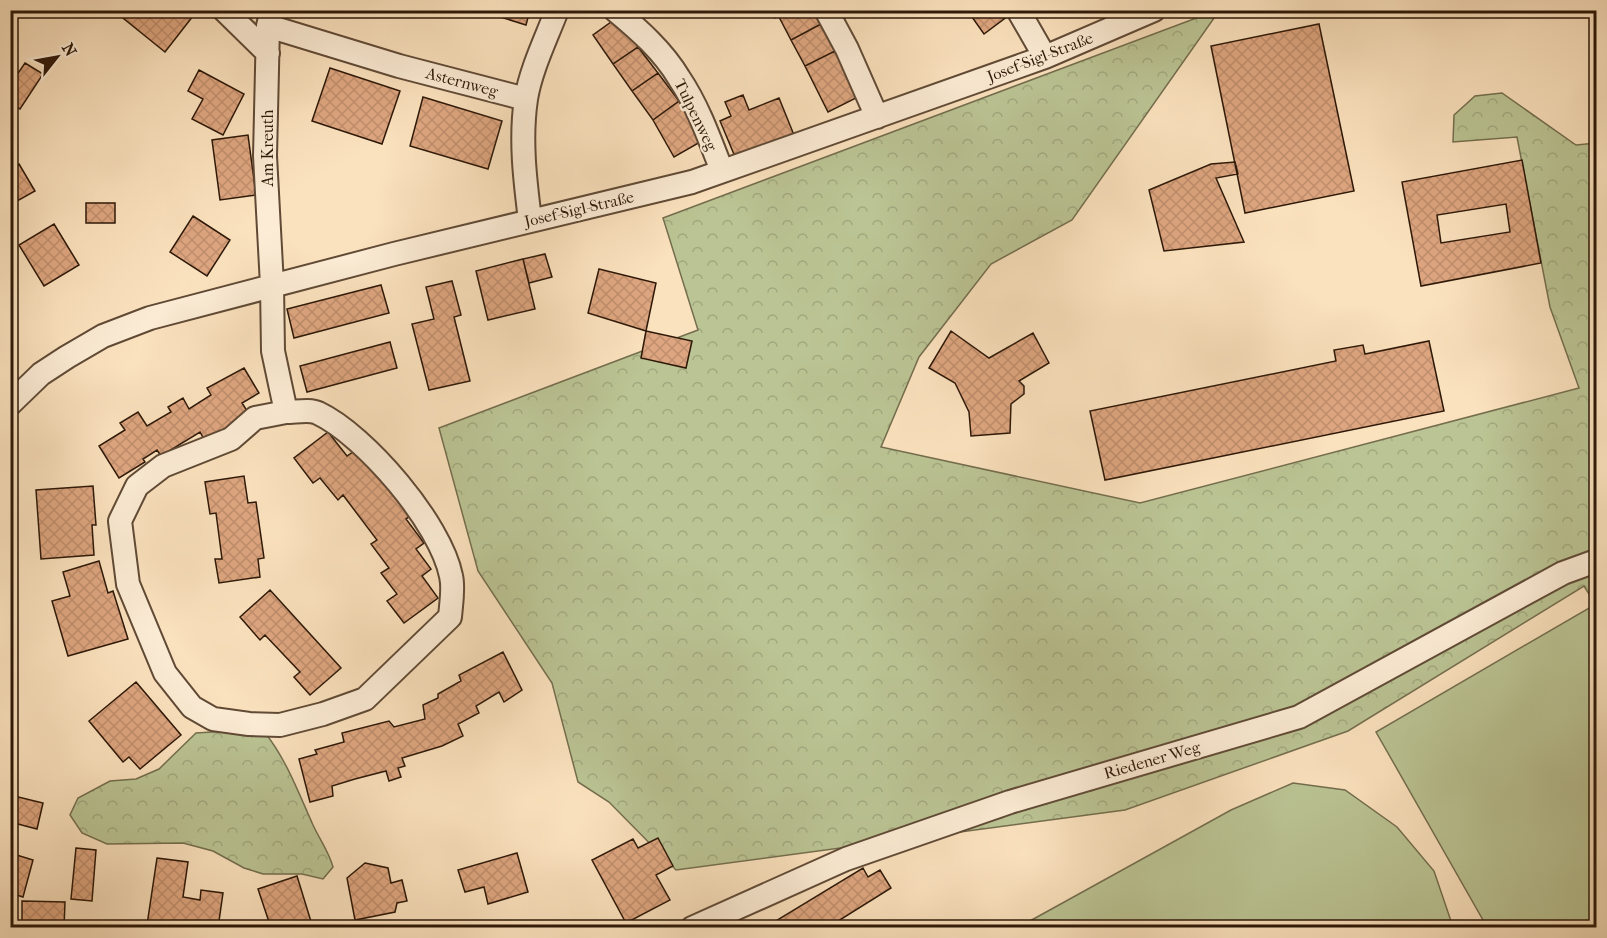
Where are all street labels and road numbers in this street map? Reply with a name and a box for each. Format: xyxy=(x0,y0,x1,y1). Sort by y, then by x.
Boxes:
street label: Josef-Sigl-Straße xyxy=(982,28,1096,87)
street label: Asternweg xyxy=(423,63,501,101)
street label: Tulpenweg xyxy=(670,76,722,154)
street label: Am Kreuth xyxy=(258,109,277,188)
street label: Josef-Sigl-Straße xyxy=(520,187,636,231)
street label: Riedener Weg xyxy=(1102,737,1203,783)

